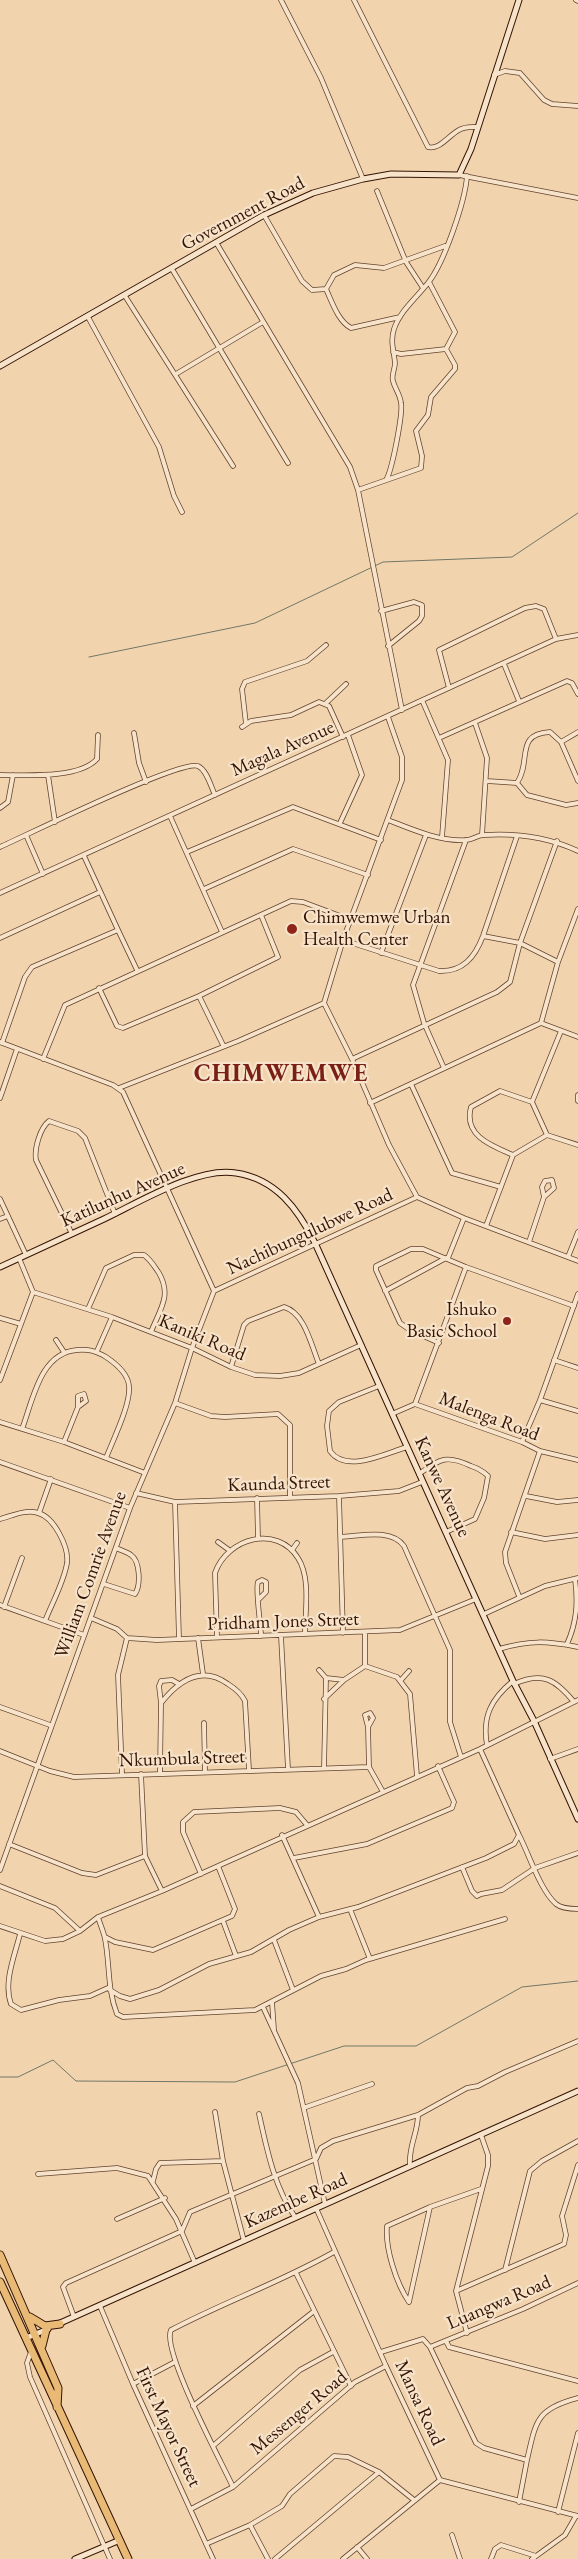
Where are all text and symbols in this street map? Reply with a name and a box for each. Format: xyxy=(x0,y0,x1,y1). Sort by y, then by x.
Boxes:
street label: Government Road xyxy=(177,172,309,256)
street label: Magala Avenue xyxy=(228,716,338,782)
place label: Chimwemwe Urban Health Center xyxy=(303,907,451,951)
marker: Chimwemwe Urban Health Center xyxy=(285,922,299,936)
district label: CHIMWEMWE xyxy=(193,1060,369,1088)
street label: Katilunhu Avenue xyxy=(57,1157,189,1233)
street label: Nachibungulubwe Road xyxy=(223,1184,397,1280)
place label: Ishuko Basic School xyxy=(407,1299,497,1343)
street label: Kaniki Road xyxy=(155,1309,249,1367)
marker: Ishuko Basic School xyxy=(501,1315,513,1327)
street label: Malenga Road xyxy=(436,1387,542,1447)
street label: Kanwe Avenue xyxy=(409,1433,475,1541)
street label: Kaunda Street xyxy=(227,1471,331,1497)
street label: William Comrie Avenue xyxy=(50,1488,132,1662)
street label: Pridham Jones Street xyxy=(207,1608,359,1636)
street label: Nkumbula Street xyxy=(119,1745,245,1773)
street label: Kazembe Road xyxy=(241,2168,351,2234)
street label: Luangwa Road xyxy=(444,2271,554,2335)
street label: Mansa Road xyxy=(389,2357,449,2449)
street label: First Mayor Street xyxy=(130,2363,206,2491)
street label: Messenger Road xyxy=(246,2366,352,2460)

